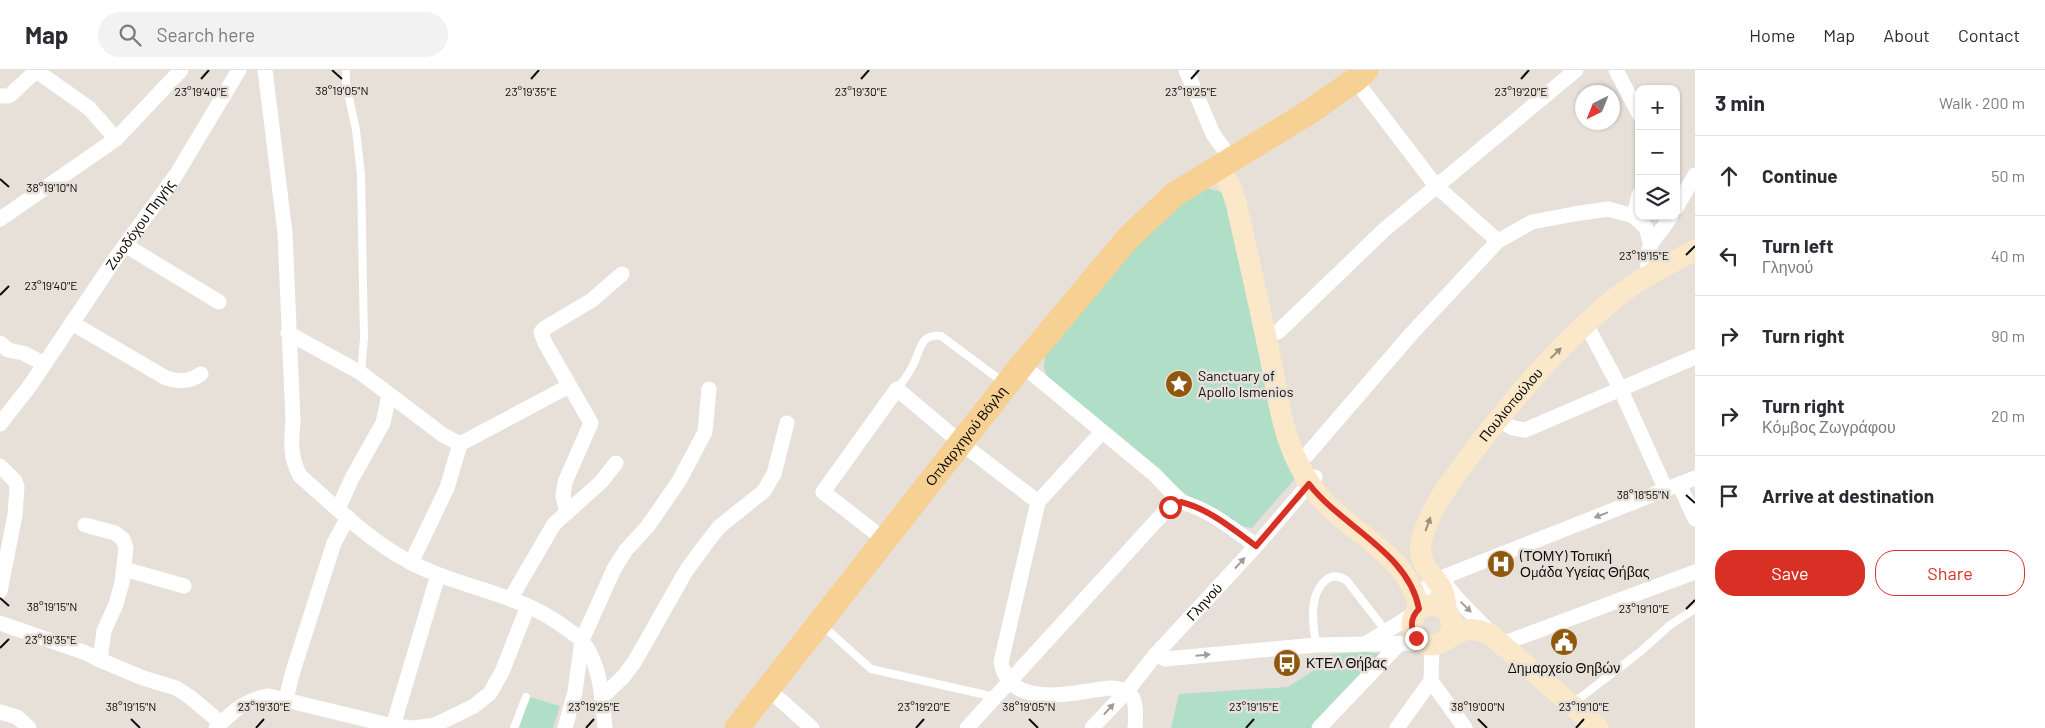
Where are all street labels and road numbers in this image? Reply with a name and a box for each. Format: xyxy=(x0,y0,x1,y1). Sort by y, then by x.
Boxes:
street label: Ζωοδόχου Πηγής xyxy=(101,176,178,272)
street label: Πουλιοπούλου xyxy=(1475,364,1546,445)
street label: Οπλαρχηγού Βόγλη xyxy=(921,383,1010,489)
street label: Γληνού xyxy=(1182,579,1225,624)

